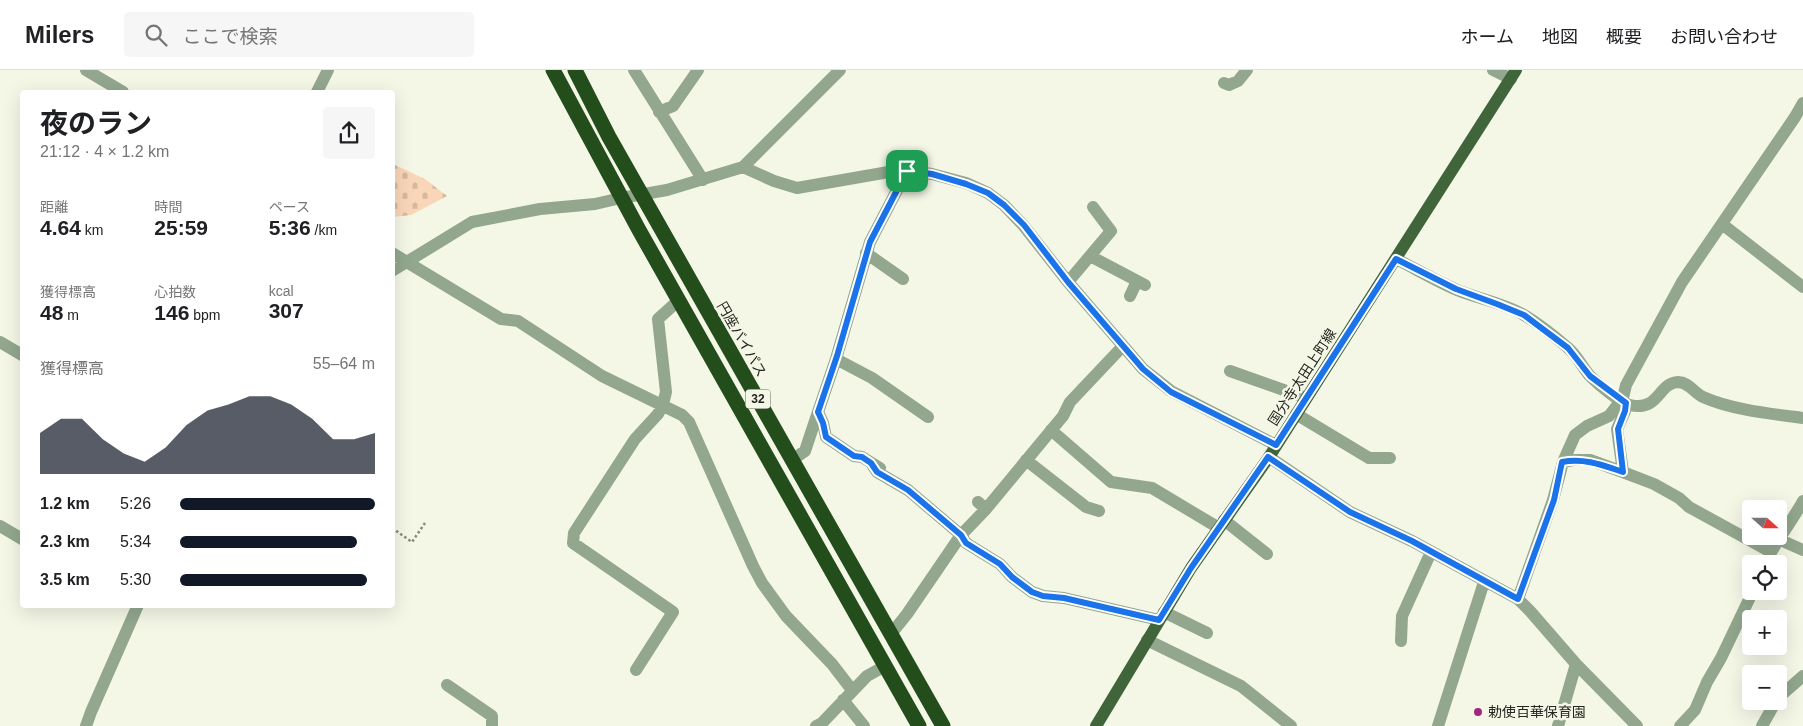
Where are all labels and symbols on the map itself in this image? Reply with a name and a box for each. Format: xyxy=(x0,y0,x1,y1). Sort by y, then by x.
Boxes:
pin xyxy=(886,150,928,192)
street label: 円座バイパス xyxy=(714,299,770,379)
street label: 国分寺太田上町線 xyxy=(1265,326,1339,428)
road number: 32 xyxy=(746,390,770,408)
north arrow xyxy=(1742,500,1788,545)
place label: 勅使百華保育園 xyxy=(1488,704,1586,720)
marker: 勅使百華保育園 xyxy=(1472,706,1484,718)

